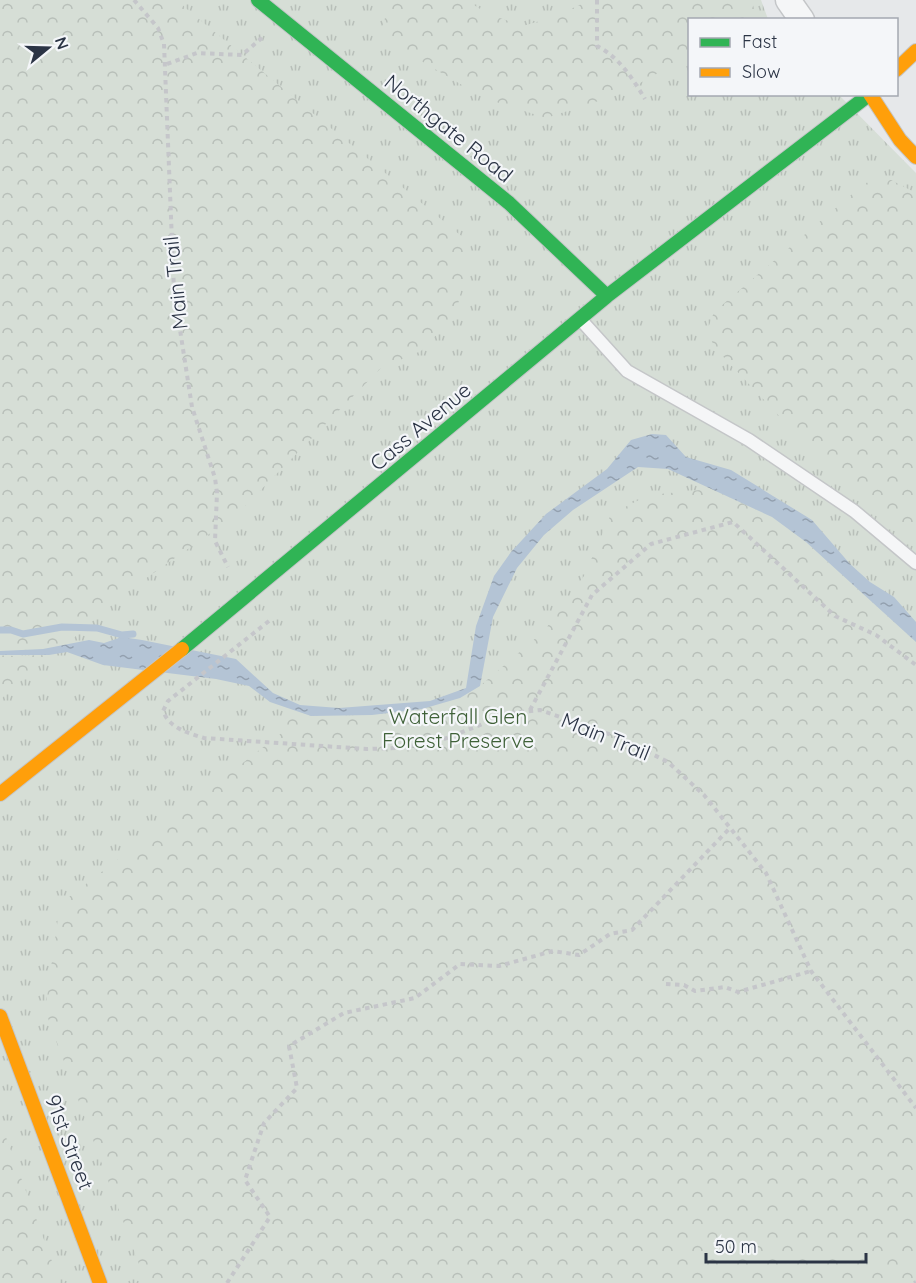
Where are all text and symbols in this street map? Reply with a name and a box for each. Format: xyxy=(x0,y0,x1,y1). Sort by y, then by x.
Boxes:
north arrow xyxy=(18,18,78,78)
legend xyxy=(688,18,898,96)
text: Fast xyxy=(742,30,777,53)
text: N xyxy=(51,34,74,52)
text: Slow xyxy=(742,60,780,83)
street label: Northgate Road xyxy=(380,68,518,188)
street label: Main Trail xyxy=(157,235,193,331)
street label: Cass Avenue xyxy=(364,376,476,476)
park label: Waterfall Glen Forest Preserve xyxy=(382,703,534,753)
street label: Main Trail xyxy=(558,706,654,766)
street label: 91st Street xyxy=(40,1091,100,1193)
scale bar xyxy=(706,1226,866,1264)
text: 50 m xyxy=(715,1235,757,1258)

